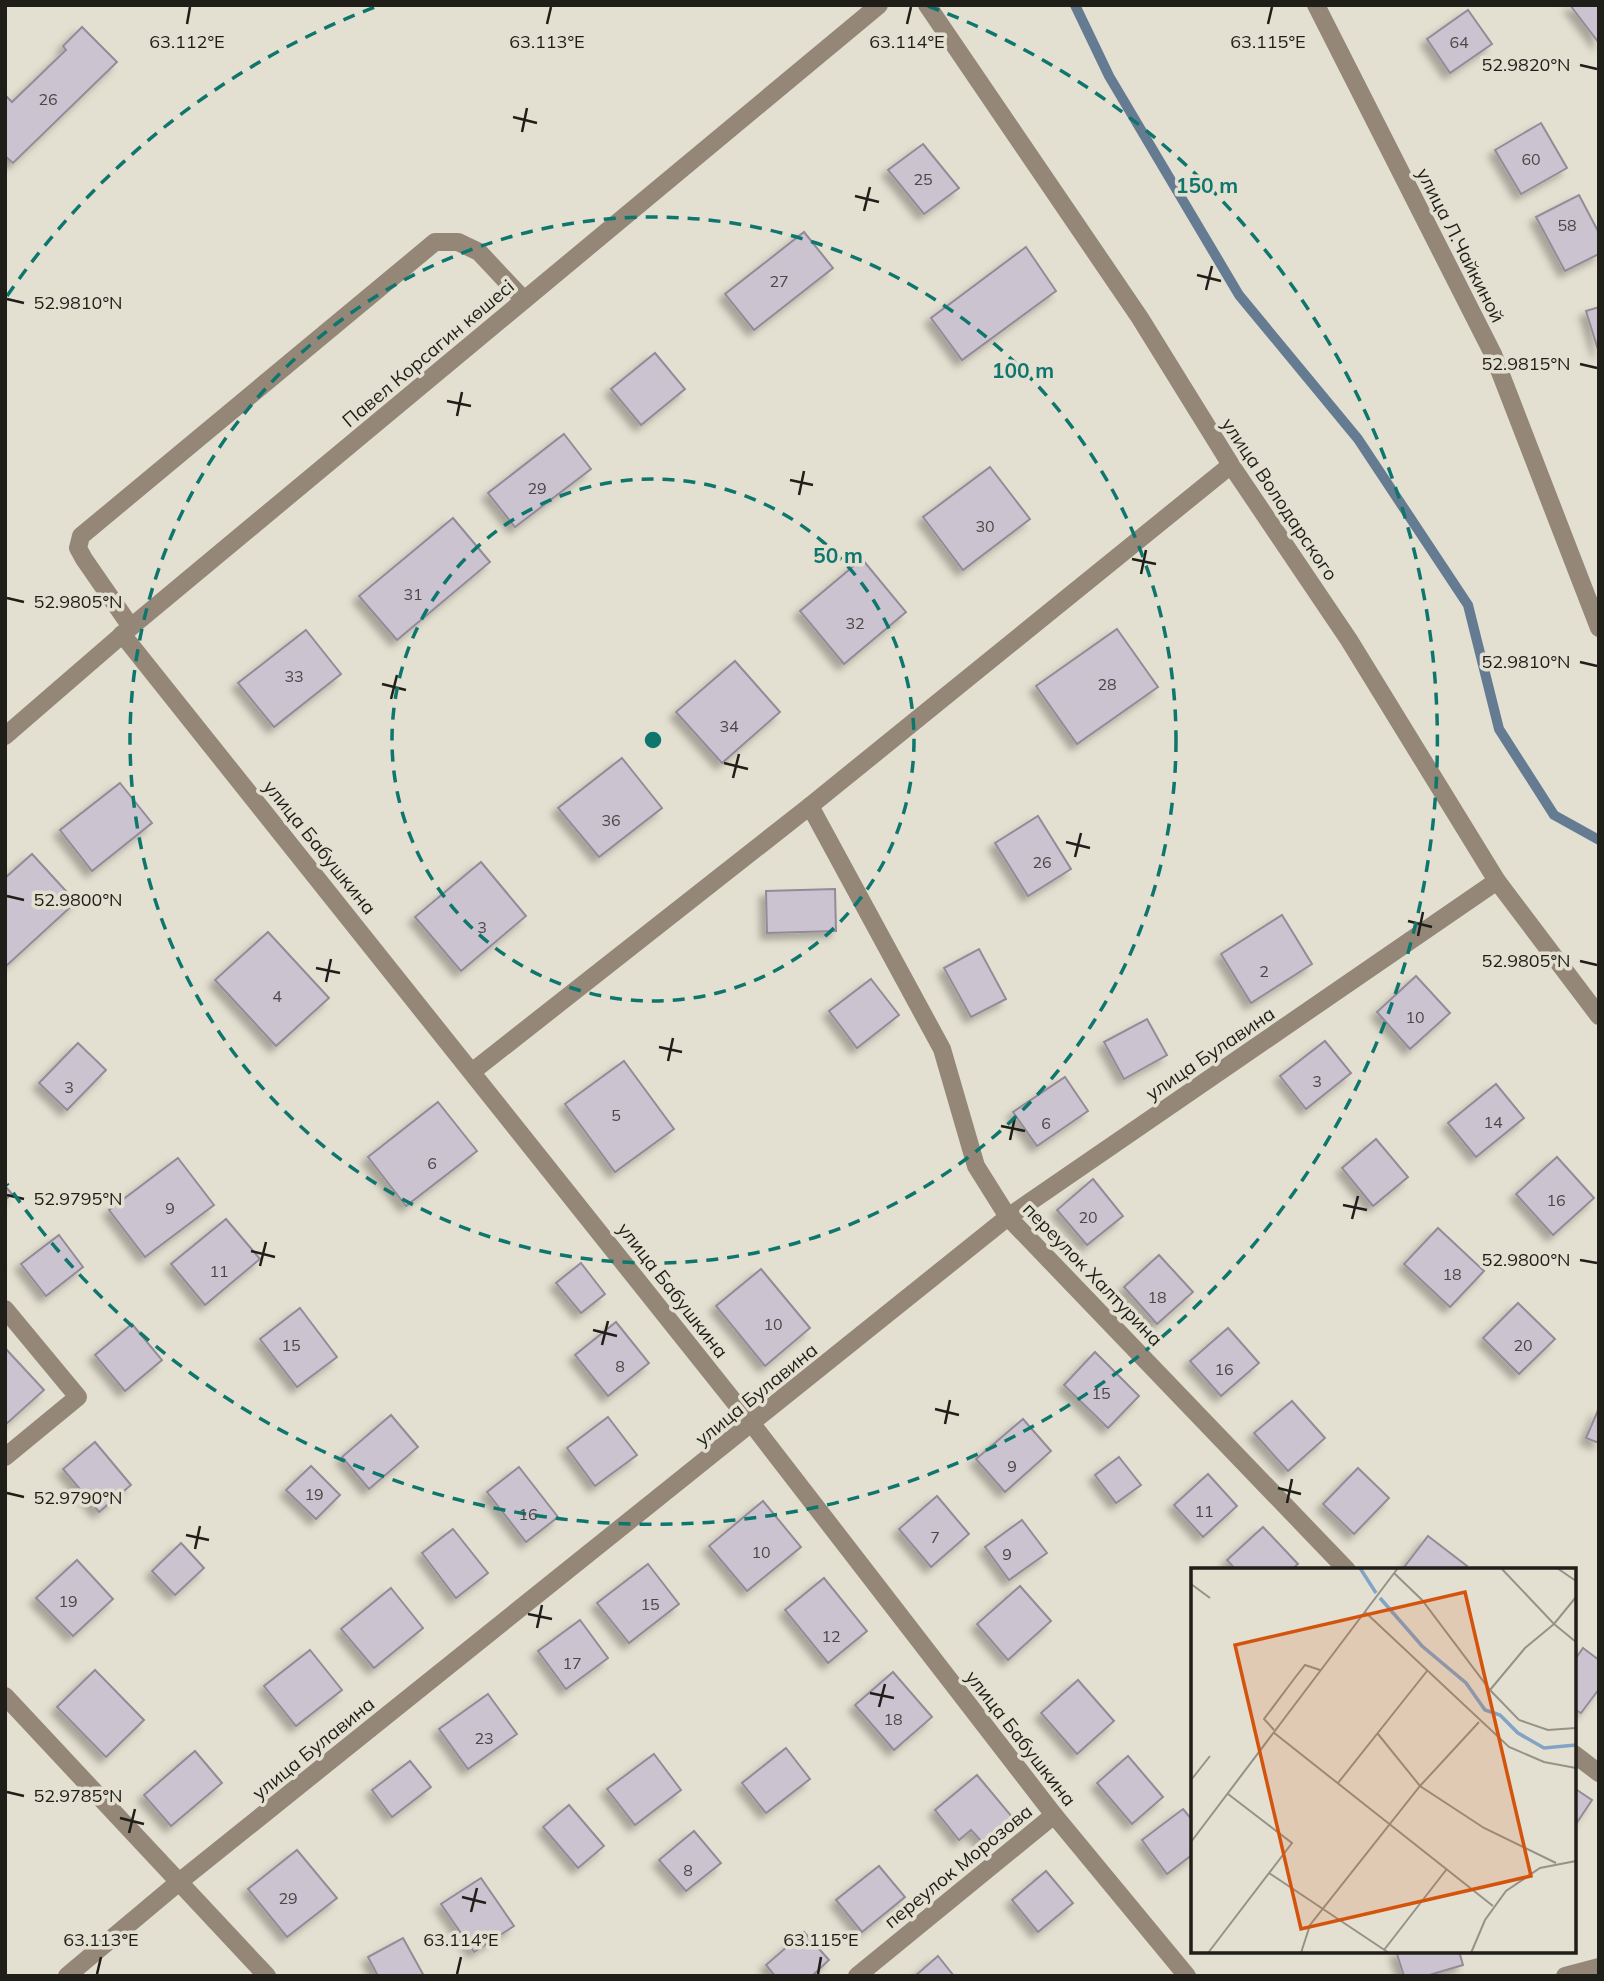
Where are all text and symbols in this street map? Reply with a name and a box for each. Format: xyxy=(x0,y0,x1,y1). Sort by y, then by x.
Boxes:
text: 63.112°E xyxy=(149,30,225,53)
text: 63.113°E xyxy=(509,30,585,53)
text: 63.114°E xyxy=(869,30,945,53)
text: 63.115°E xyxy=(1230,30,1306,53)
house number: 64 xyxy=(1449,32,1469,52)
text: 52.9820°N xyxy=(1481,53,1571,76)
house number: 26 xyxy=(38,89,58,109)
house number: 60 xyxy=(1521,149,1541,169)
street label: улица Л.Чайкиной xyxy=(1412,164,1510,326)
house number: 25 xyxy=(913,169,933,189)
text: 150 m xyxy=(1176,172,1238,198)
house number: 58 xyxy=(1557,215,1577,235)
house number: 27 xyxy=(769,271,789,291)
street label: Павел Корсагин көшесі xyxy=(337,274,519,432)
text: 52.9810°N xyxy=(33,291,123,314)
text: 52.9815°N xyxy=(1481,352,1571,375)
text: 100 m xyxy=(992,357,1054,383)
street label: улица Володарского xyxy=(1217,413,1343,585)
house number: 29 xyxy=(527,478,547,498)
house number: 30 xyxy=(975,516,995,536)
text: 50 m xyxy=(813,542,863,568)
house number: 31 xyxy=(403,584,423,604)
text: 52.9805°N xyxy=(33,590,123,613)
house number: 32 xyxy=(845,613,865,633)
text: 52.9810°N xyxy=(1481,650,1571,673)
house number: 33 xyxy=(284,666,304,686)
house number: 28 xyxy=(1097,674,1117,694)
house number: 34 xyxy=(719,716,739,736)
centre of rings xyxy=(641,728,665,752)
street label: улица Бабушкина xyxy=(258,775,382,919)
house number: 36 xyxy=(601,810,621,830)
house number: 26 xyxy=(1032,852,1052,872)
text: 52.9800°N xyxy=(33,888,123,911)
house number: 3 xyxy=(477,917,487,937)
text: 52.9805°N xyxy=(1481,949,1571,972)
house number: 2 xyxy=(1259,961,1269,981)
house number: 4 xyxy=(272,986,282,1006)
street label: улица Булавина xyxy=(1141,1001,1279,1105)
house number: 10 xyxy=(1405,1007,1425,1027)
house number: 3 xyxy=(1312,1071,1322,1091)
house number: 3 xyxy=(64,1077,74,1097)
house number: 5 xyxy=(611,1105,621,1125)
house number: 14 xyxy=(1483,1112,1503,1132)
house number: 6 xyxy=(1041,1113,1051,1133)
house number: 6 xyxy=(427,1153,437,1173)
text: 52.9795°N xyxy=(33,1187,123,1210)
house number: 16 xyxy=(1546,1190,1566,1210)
street label: переулок Халтурина xyxy=(1018,1197,1168,1351)
house number: 9 xyxy=(165,1198,175,1218)
house number: 20 xyxy=(1078,1207,1098,1227)
street label: улица Бабушкина xyxy=(612,1217,734,1363)
text: 52.9800°N xyxy=(1481,1248,1571,1271)
house number: 11 xyxy=(209,1261,229,1281)
house number: 18 xyxy=(1442,1264,1462,1284)
house number: 18 xyxy=(1147,1287,1167,1307)
house number: 10 xyxy=(763,1314,783,1334)
house number: 15 xyxy=(281,1335,301,1355)
house number: 20 xyxy=(1513,1335,1533,1355)
street label: улица Булавина xyxy=(690,1337,822,1451)
house number: 8 xyxy=(615,1356,625,1376)
house number: 16 xyxy=(1214,1359,1234,1379)
house number: 15 xyxy=(1091,1383,1111,1403)
house number: 9 xyxy=(1007,1456,1017,1476)
house number: 19 xyxy=(304,1484,324,1504)
text: 52.9790°N xyxy=(33,1486,123,1509)
house number: 11 xyxy=(1194,1501,1214,1521)
house number: 16 xyxy=(518,1504,538,1524)
house number: 7 xyxy=(930,1527,940,1547)
house number: 10 xyxy=(751,1542,771,1562)
house number: 9 xyxy=(1002,1544,1012,1564)
inset map xyxy=(1191,1568,1576,1953)
house number: 19 xyxy=(58,1591,78,1611)
house number: 15 xyxy=(640,1594,660,1614)
house number: 12 xyxy=(821,1626,841,1646)
house number: 17 xyxy=(562,1653,582,1673)
street label: улица Бабушкина xyxy=(960,1665,1082,1811)
street label: улица Булавина xyxy=(247,1691,379,1805)
house number: 18 xyxy=(883,1709,903,1729)
house number: 23 xyxy=(474,1728,494,1748)
text: 52.9785°N xyxy=(33,1784,123,1807)
street label: переулок Морозова xyxy=(879,1799,1037,1933)
house number: 8 xyxy=(683,1860,693,1880)
house number: 29 xyxy=(278,1888,298,1908)
text: 63.113°E xyxy=(63,1928,139,1951)
text: 63.114°E xyxy=(423,1928,499,1951)
text: 63.115°E xyxy=(783,1928,859,1951)

